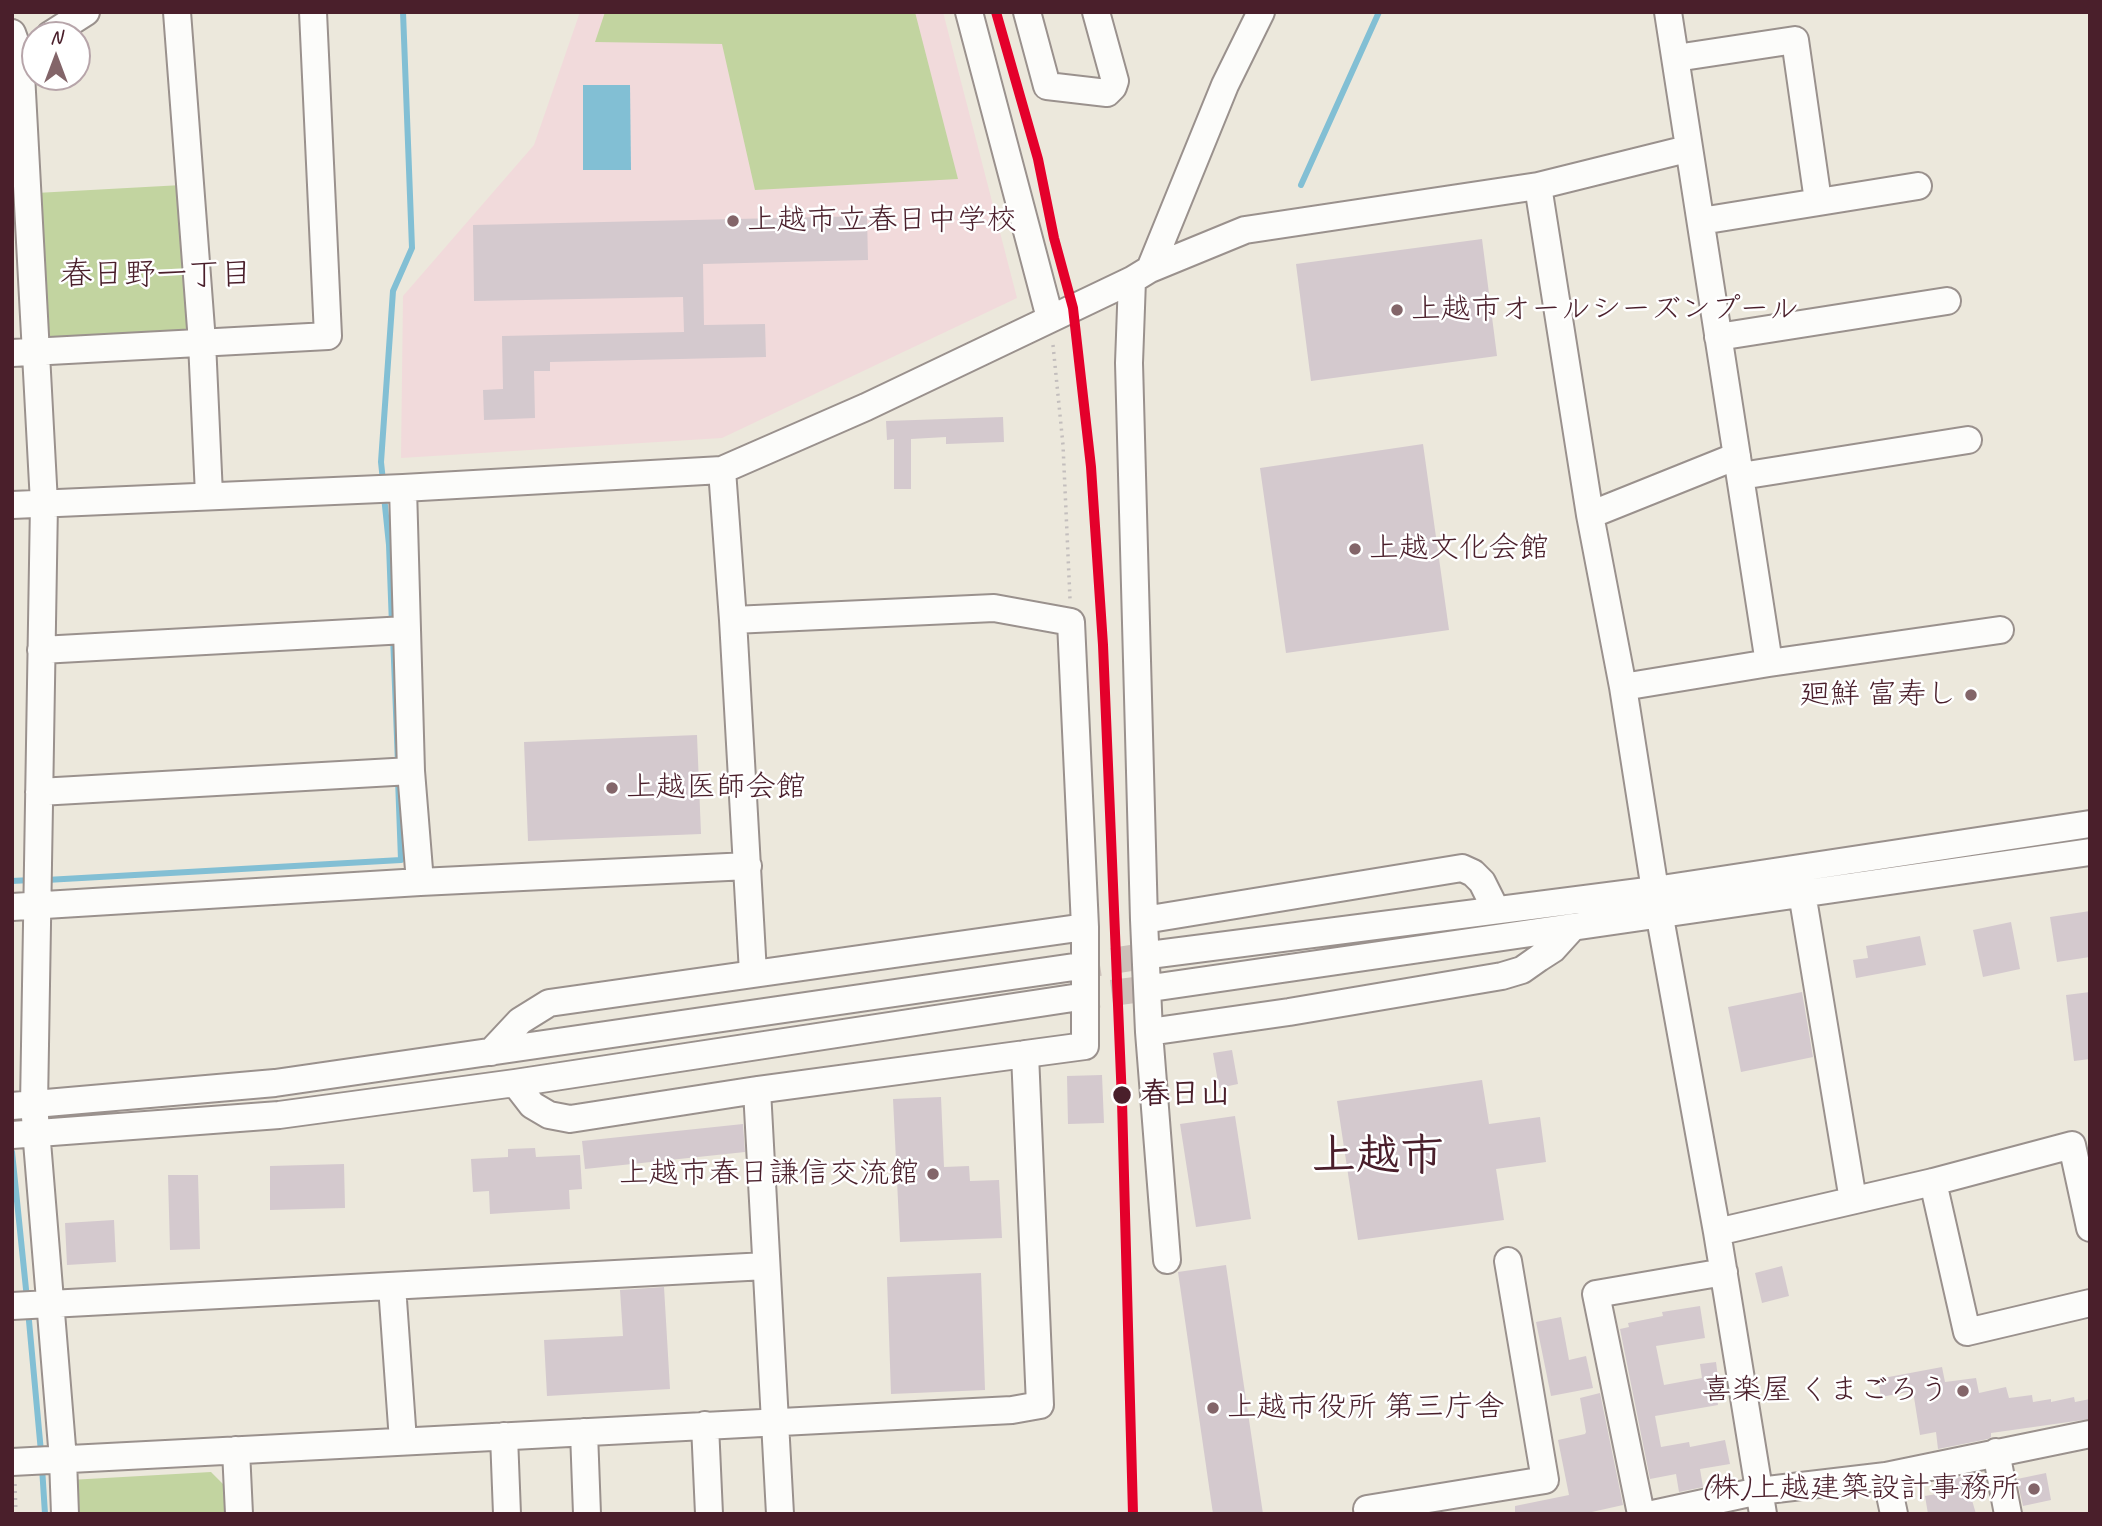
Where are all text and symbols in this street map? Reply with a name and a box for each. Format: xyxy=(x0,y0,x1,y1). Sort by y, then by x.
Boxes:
north arrow xyxy=(21,21,91,91)
text: N xyxy=(50,25,62,49)
place label: 上越市立春日中学校 xyxy=(747,203,1017,239)
marker: 上越市立春日中学校 xyxy=(725,213,741,229)
district label: 春日野一丁目 xyxy=(60,257,252,295)
place label: 上越市オールシーズンプール xyxy=(1411,292,1799,328)
marker: 上越市オールシーズンプール xyxy=(1389,302,1405,318)
place label: 上越文化会館 xyxy=(1369,531,1549,567)
marker: 上越文化会館 xyxy=(1347,541,1363,557)
place label: 廻鮮 富寿し xyxy=(1800,677,1957,713)
marker: 廻鮮 富寿し xyxy=(1963,687,1979,703)
place label: 上越医師会館 xyxy=(626,770,806,806)
marker: 上越医師会館 xyxy=(604,780,620,796)
place label: 春日山 xyxy=(1140,1077,1230,1113)
marker: 春日山 xyxy=(1111,1084,1133,1106)
district label: 上越市 xyxy=(1312,1131,1444,1183)
place label: 上越市春日謙信交流館 xyxy=(619,1156,919,1192)
marker: 上越市春日謙信交流館 xyxy=(925,1166,941,1182)
place label: 喜楽屋 くまごろう xyxy=(1702,1373,1949,1409)
marker: 喜楽屋 くまごろう xyxy=(1955,1383,1971,1399)
place label: 上越市役所 第三庁舎 xyxy=(1227,1390,1504,1426)
marker: 上越市役所 第三庁舎 xyxy=(1205,1400,1221,1416)
place label: (株)上越建築設計事務所 xyxy=(1700,1471,2020,1507)
marker: (株)上越建築設計事務所 xyxy=(2026,1481,2042,1497)

